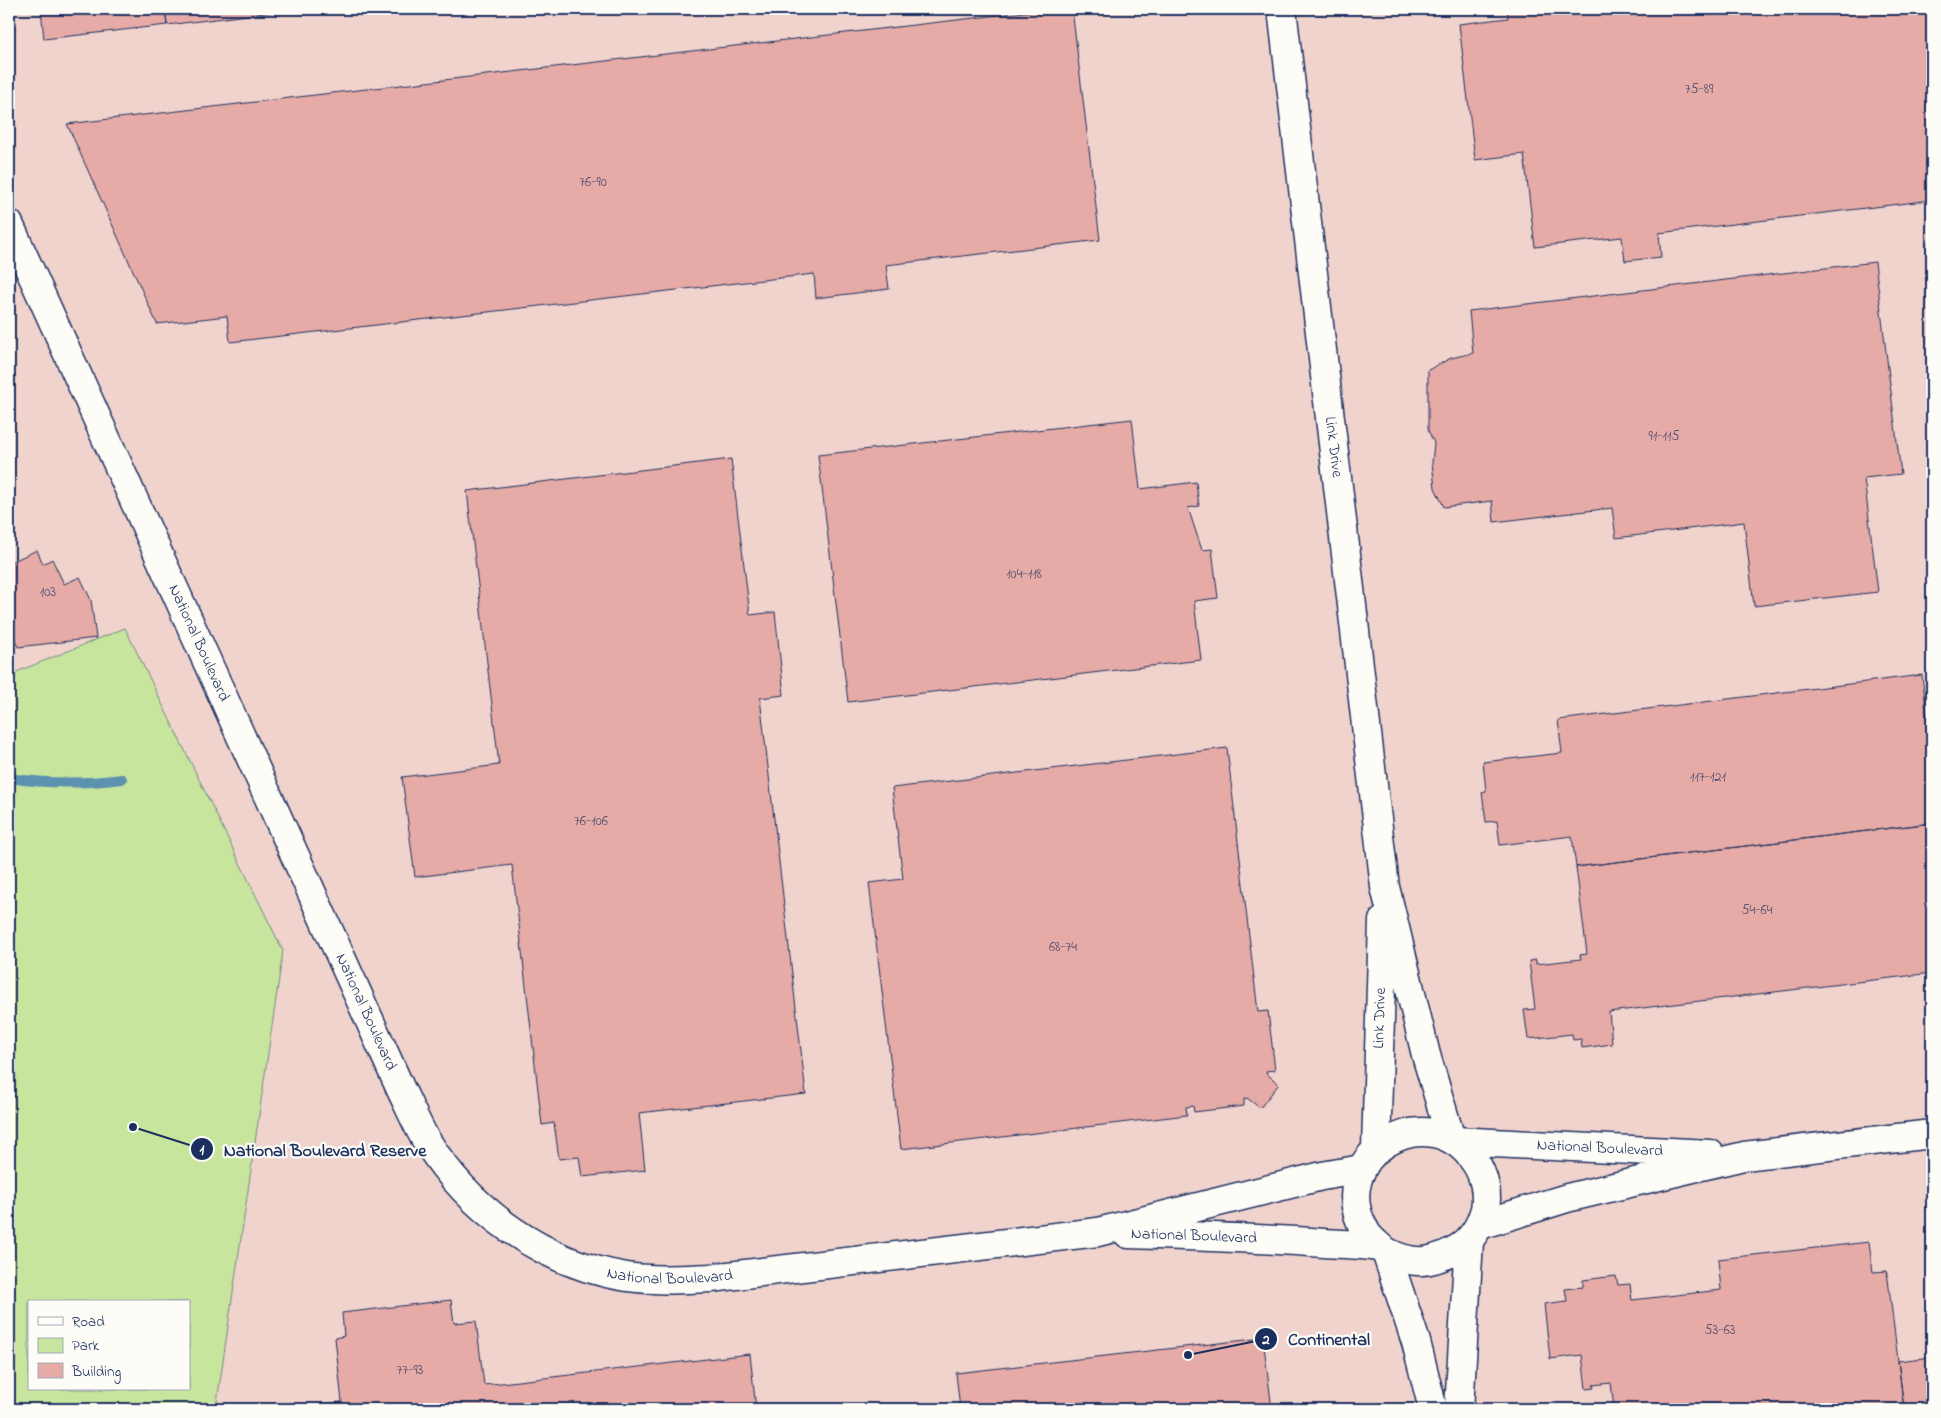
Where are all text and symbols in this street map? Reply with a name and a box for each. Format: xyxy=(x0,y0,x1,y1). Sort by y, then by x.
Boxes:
house number: 75-89 xyxy=(1685,79,1714,100)
house number: 76-90 xyxy=(579,172,607,193)
street label: Link Drive xyxy=(1318,415,1349,480)
house number: 91-115 xyxy=(1649,426,1679,447)
house number: 104-118 xyxy=(1006,564,1042,585)
street label: National Boulevard xyxy=(162,581,236,705)
house number: 103 xyxy=(40,582,56,603)
house number: 117-121 xyxy=(1690,767,1726,788)
house number: 76-106 xyxy=(574,811,608,832)
house number: 54-64 xyxy=(1742,900,1773,921)
house number: 68-74 xyxy=(1049,937,1077,958)
street label: National Boulevard xyxy=(329,950,403,1074)
street label: Link Drive xyxy=(1367,986,1393,1049)
callout: National Boulevard Reserve xyxy=(189,1133,437,1166)
street label: National Boulevard xyxy=(1536,1133,1663,1164)
text: 1 xyxy=(200,1139,205,1161)
text: National Boulevard Reserve xyxy=(224,1139,427,1165)
street label: National Boulevard xyxy=(1131,1222,1258,1251)
street label: National Boulevard xyxy=(605,1261,734,1291)
legend xyxy=(28,1300,190,1390)
text: Road xyxy=(72,1311,105,1333)
house number: 53-63 xyxy=(1705,1320,1736,1341)
callout: Continental xyxy=(1253,1322,1380,1355)
text: Continental xyxy=(1288,1328,1370,1354)
text: 2 xyxy=(1261,1329,1270,1351)
text: Park xyxy=(72,1335,100,1357)
house number: 77-93 xyxy=(397,1360,424,1381)
text: Building xyxy=(71,1361,121,1384)

